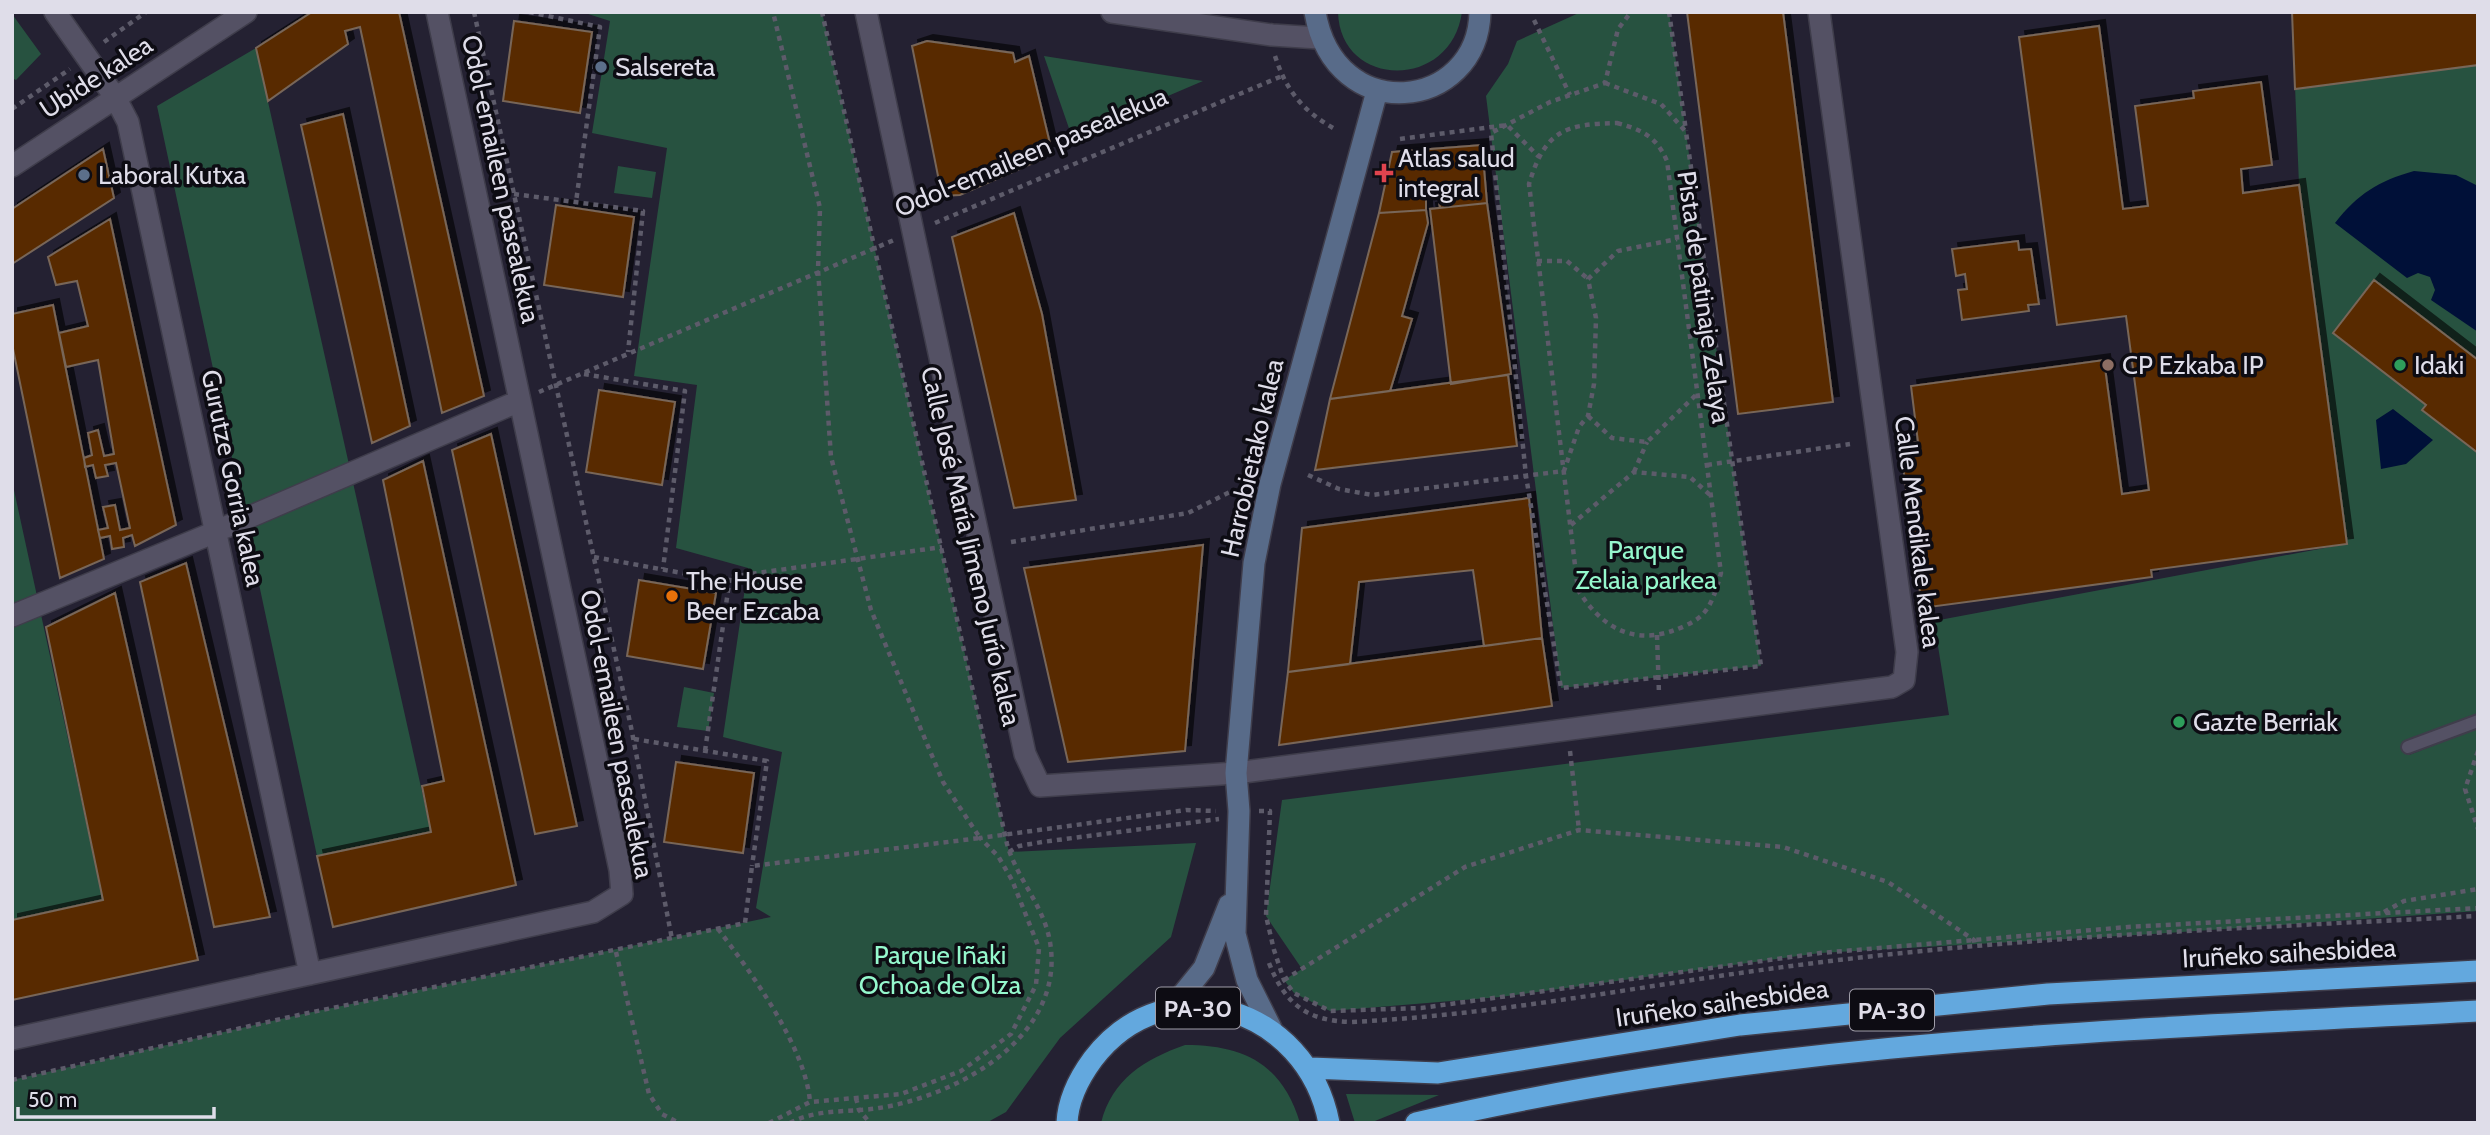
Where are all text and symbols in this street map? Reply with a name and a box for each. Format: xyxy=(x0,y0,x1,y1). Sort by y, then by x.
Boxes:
street label: Ubide kalea xyxy=(34,28,159,125)
street label: Odol-emaileen pasealekua xyxy=(455,32,547,326)
place label: Salsereta xyxy=(615,51,716,83)
marker: Salsereta xyxy=(593,59,609,75)
street label: Odol-emaileen pasealekua xyxy=(890,80,1173,224)
place label: Atlas salud integral xyxy=(1398,142,1515,204)
place label: Laboral Kutxa xyxy=(98,159,246,191)
marker: Atlas salud integral xyxy=(1376,165,1392,181)
marker: Laboral Kutxa xyxy=(76,167,92,183)
street label: Pista de patinaje Zelaya xyxy=(1670,169,1738,426)
place label: CP Ezkaba IP xyxy=(2122,349,2264,381)
place label: Idaki xyxy=(2414,349,2464,381)
street label: Harrobietako kalea xyxy=(1214,355,1290,560)
marker: CP Ezkaba IP xyxy=(2100,357,2116,373)
marker: Idaki xyxy=(2392,357,2408,373)
street label: Calle José María Jimeno Jurío kalea xyxy=(914,363,1028,729)
street label: Gurutze Gorria kalea xyxy=(194,367,272,590)
street label: Calle Mendikale kalea xyxy=(1888,414,1948,650)
park label: Parque Zelaia parkea xyxy=(1575,534,1717,596)
place label: The House Beer Ezcaba xyxy=(686,565,820,627)
street label: Odol-emaileen pasealekua xyxy=(573,587,661,882)
marker: The House Beer Ezcaba xyxy=(664,588,680,604)
place label: Gazte Berriak xyxy=(2193,706,2338,738)
marker: Gazte Berriak xyxy=(2171,714,2187,730)
street label: Iruñeko saihesbidea xyxy=(2181,931,2397,975)
park label: Parque Iñaki Ochoa de Olza xyxy=(859,939,1022,1001)
street label: Iruñeko saihesbidea xyxy=(1614,972,1831,1034)
road number: PA-30 xyxy=(1156,988,1240,1028)
road number: PA-30 xyxy=(1850,990,1934,1030)
scale bar xyxy=(18,1076,214,1120)
text: 50 m xyxy=(28,1087,77,1112)

